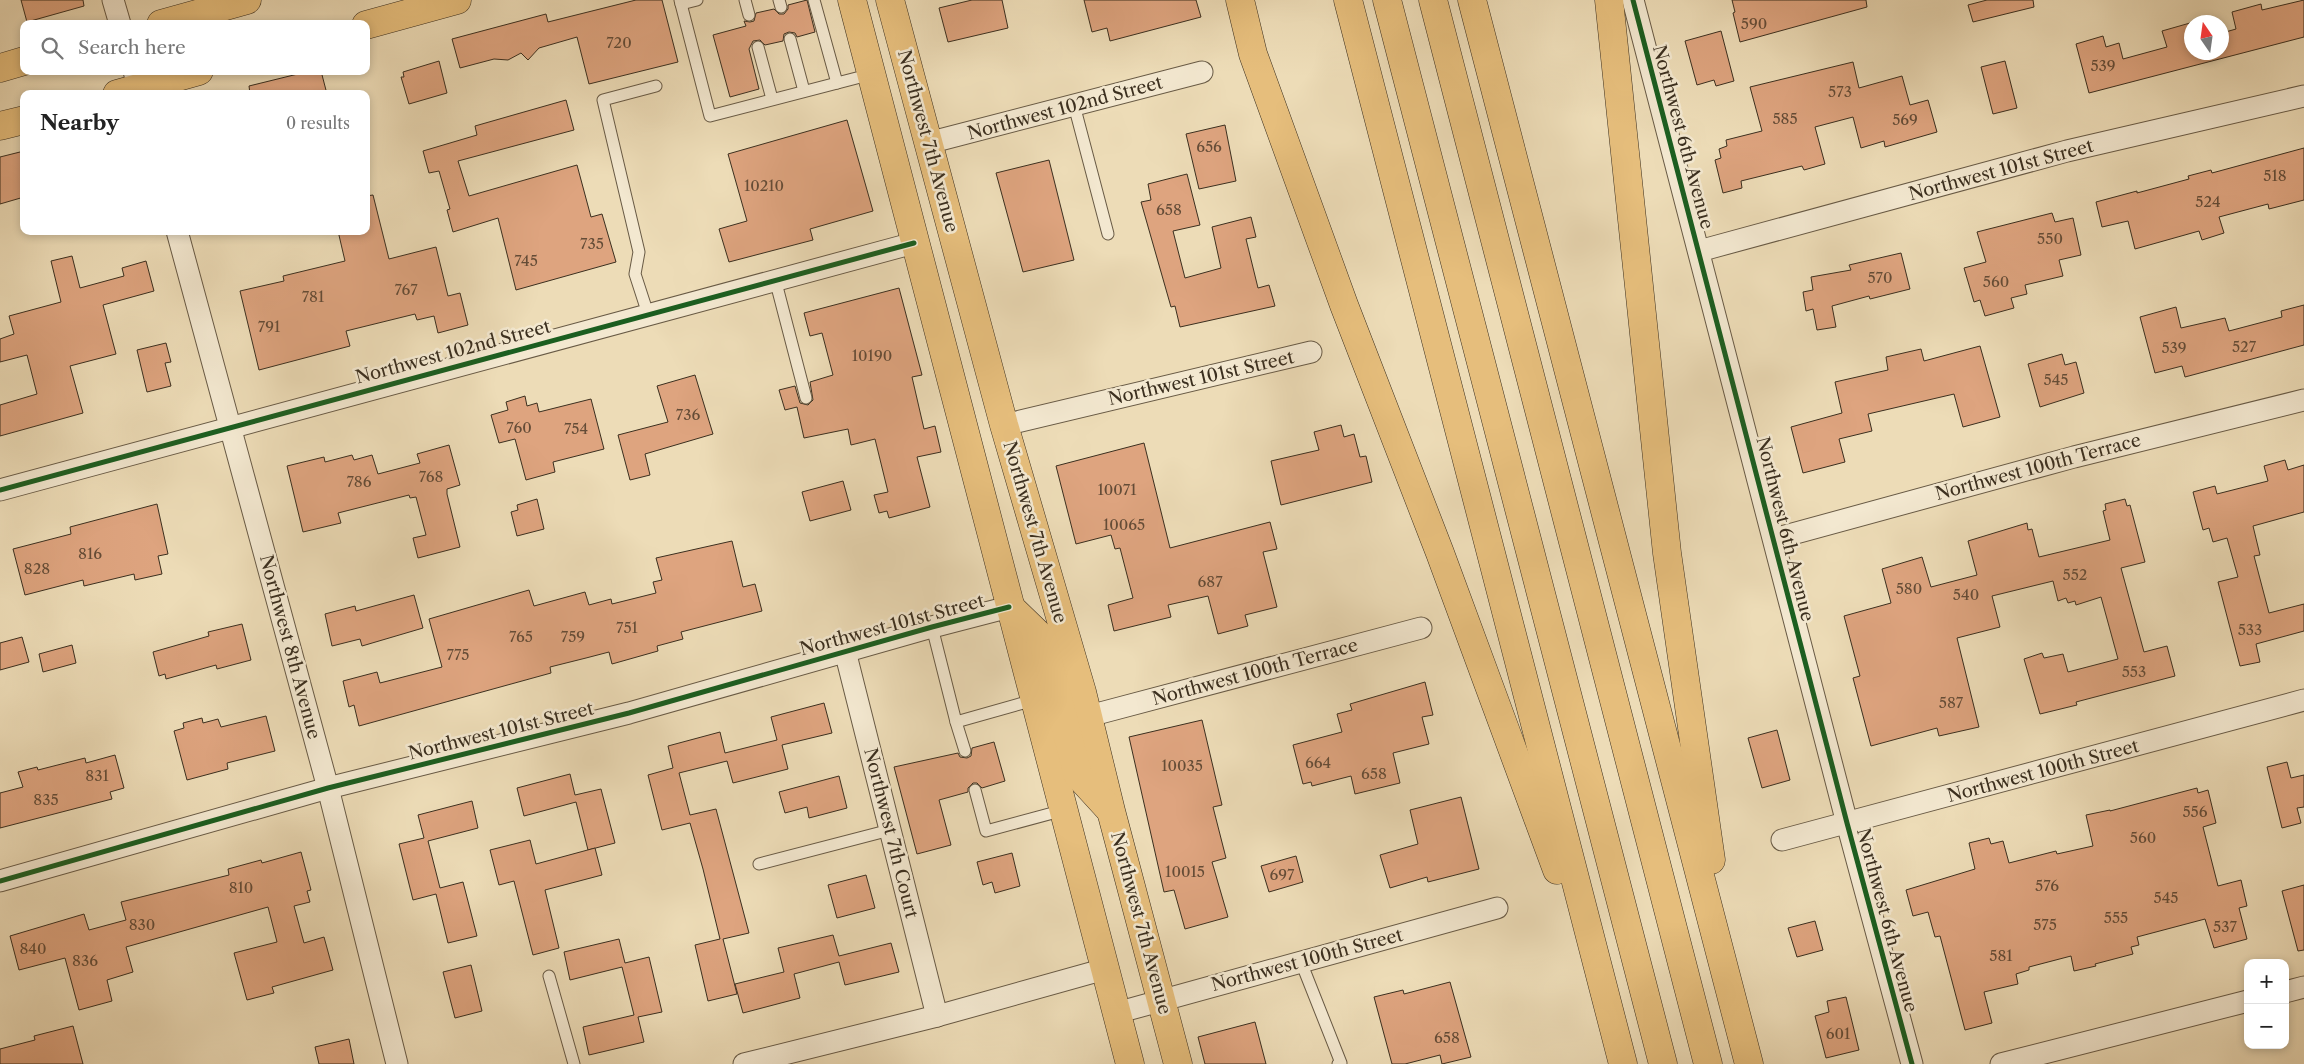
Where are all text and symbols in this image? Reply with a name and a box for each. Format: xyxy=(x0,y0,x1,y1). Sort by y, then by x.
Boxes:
house number: 590 xyxy=(1741,14,1767,33)
north arrow xyxy=(2184,15,2229,60)
search box xyxy=(20,20,370,75)
house number: 720 xyxy=(606,33,632,52)
icon: search xyxy=(38,34,66,62)
text: Search here xyxy=(78,36,186,59)
street label: Northwest 6th Avenue xyxy=(1648,42,1718,232)
street label: Northwest 7th Avenue xyxy=(893,47,963,235)
house number: 539 xyxy=(2090,56,2116,75)
street label: Northwest 102nd Street xyxy=(965,71,1166,145)
house number: 573 xyxy=(1828,82,1852,101)
house number: 585 xyxy=(1772,109,1798,128)
text: Nearby xyxy=(40,110,119,135)
house number: 569 xyxy=(1892,110,1918,129)
text: 0 results xyxy=(286,113,350,133)
street label: Northwest 101st Street xyxy=(1906,135,2096,205)
house number: 656 xyxy=(1196,137,1222,156)
house number: 518 xyxy=(2263,166,2287,185)
house number: 10210 xyxy=(744,176,784,195)
house number: 524 xyxy=(2195,192,2221,211)
house number: 658 xyxy=(1156,200,1182,219)
house number: 550 xyxy=(2037,229,2063,248)
house number: 735 xyxy=(580,234,604,253)
house number: 745 xyxy=(514,251,538,270)
house number: 570 xyxy=(1867,268,1893,287)
house number: 560 xyxy=(1983,272,2009,291)
house number: 767 xyxy=(394,280,418,299)
house number: 781 xyxy=(302,287,325,306)
street label: Northwest 102nd Street xyxy=(353,315,554,389)
house number: 791 xyxy=(258,317,281,336)
house number: 527 xyxy=(2232,337,2257,356)
house number: 539 xyxy=(2161,338,2187,357)
house number: 10190 xyxy=(852,346,892,365)
street label: Northwest 101st Street xyxy=(1106,346,1297,410)
house number: 545 xyxy=(2044,370,2068,389)
house number: 736 xyxy=(676,405,700,424)
house number: 760 xyxy=(506,418,532,437)
house number: 754 xyxy=(564,419,588,438)
street label: Northwest 100th Terrace xyxy=(1933,429,2143,505)
street label: Northwest 6th Avenue xyxy=(1751,434,1819,624)
street label: Northwest 7th Avenue xyxy=(998,439,1072,625)
house number: 768 xyxy=(419,467,443,486)
house number: 786 xyxy=(346,472,372,491)
house number: 10071 xyxy=(1097,480,1137,499)
house number: 10065 xyxy=(1103,515,1145,534)
house number: 816 xyxy=(78,544,102,563)
street label: Northwest 8th Avenue xyxy=(255,552,325,742)
house number: 828 xyxy=(24,559,50,578)
house number: 552 xyxy=(2063,565,2087,584)
house number: 687 xyxy=(1197,572,1223,591)
house number: 580 xyxy=(1896,579,1922,598)
house number: 540 xyxy=(1953,585,1979,604)
street label: Northwest 101st Street xyxy=(797,590,987,660)
house number: 751 xyxy=(616,618,639,637)
house number: 533 xyxy=(2238,620,2262,639)
house number: 765 xyxy=(509,627,533,646)
house number: 759 xyxy=(561,627,585,646)
street label: Northwest 100th Terrace xyxy=(1150,634,1360,710)
house number: 775 xyxy=(447,645,469,664)
house number: 553 xyxy=(2122,662,2146,681)
house number: 587 xyxy=(1939,693,1964,712)
street label: Northwest 101st Street xyxy=(406,697,596,765)
street label: Northwest 100th Street xyxy=(1945,735,2142,807)
street label: Northwest 7th Court xyxy=(859,746,923,921)
house number: 664 xyxy=(1305,753,1331,772)
house number: 10035 xyxy=(1161,756,1203,775)
house number: 658 xyxy=(1361,764,1387,783)
house number: 831 xyxy=(85,766,109,785)
house number: 835 xyxy=(33,790,59,809)
house number: 556 xyxy=(2182,802,2208,821)
street label: Northwest 6th Avenue xyxy=(1852,825,1922,1015)
house number: 560 xyxy=(2130,828,2156,847)
street label: Northwest 7th Avenue xyxy=(1106,829,1176,1017)
house number: 10015 xyxy=(1165,862,1205,881)
house number: 697 xyxy=(1270,865,1295,884)
house number: 576 xyxy=(2035,876,2059,895)
house number: 810 xyxy=(229,878,253,897)
house number: 545 xyxy=(2154,888,2178,907)
house number: 555 xyxy=(2104,908,2128,927)
house number: 830 xyxy=(129,915,155,934)
house number: 575 xyxy=(2033,915,2057,934)
house number: 537 xyxy=(2213,917,2238,936)
street label: Northwest 100th Street xyxy=(1209,924,1406,996)
house number: 840 xyxy=(19,939,47,958)
house number: 581 xyxy=(1989,946,2013,965)
house number: 836 xyxy=(72,951,98,970)
map controls xyxy=(2244,959,2289,1049)
button: + xyxy=(2244,959,2289,1004)
button: − xyxy=(2244,1004,2289,1049)
house number: 601 xyxy=(1826,1024,1851,1043)
house number: 658 xyxy=(1434,1028,1460,1047)

